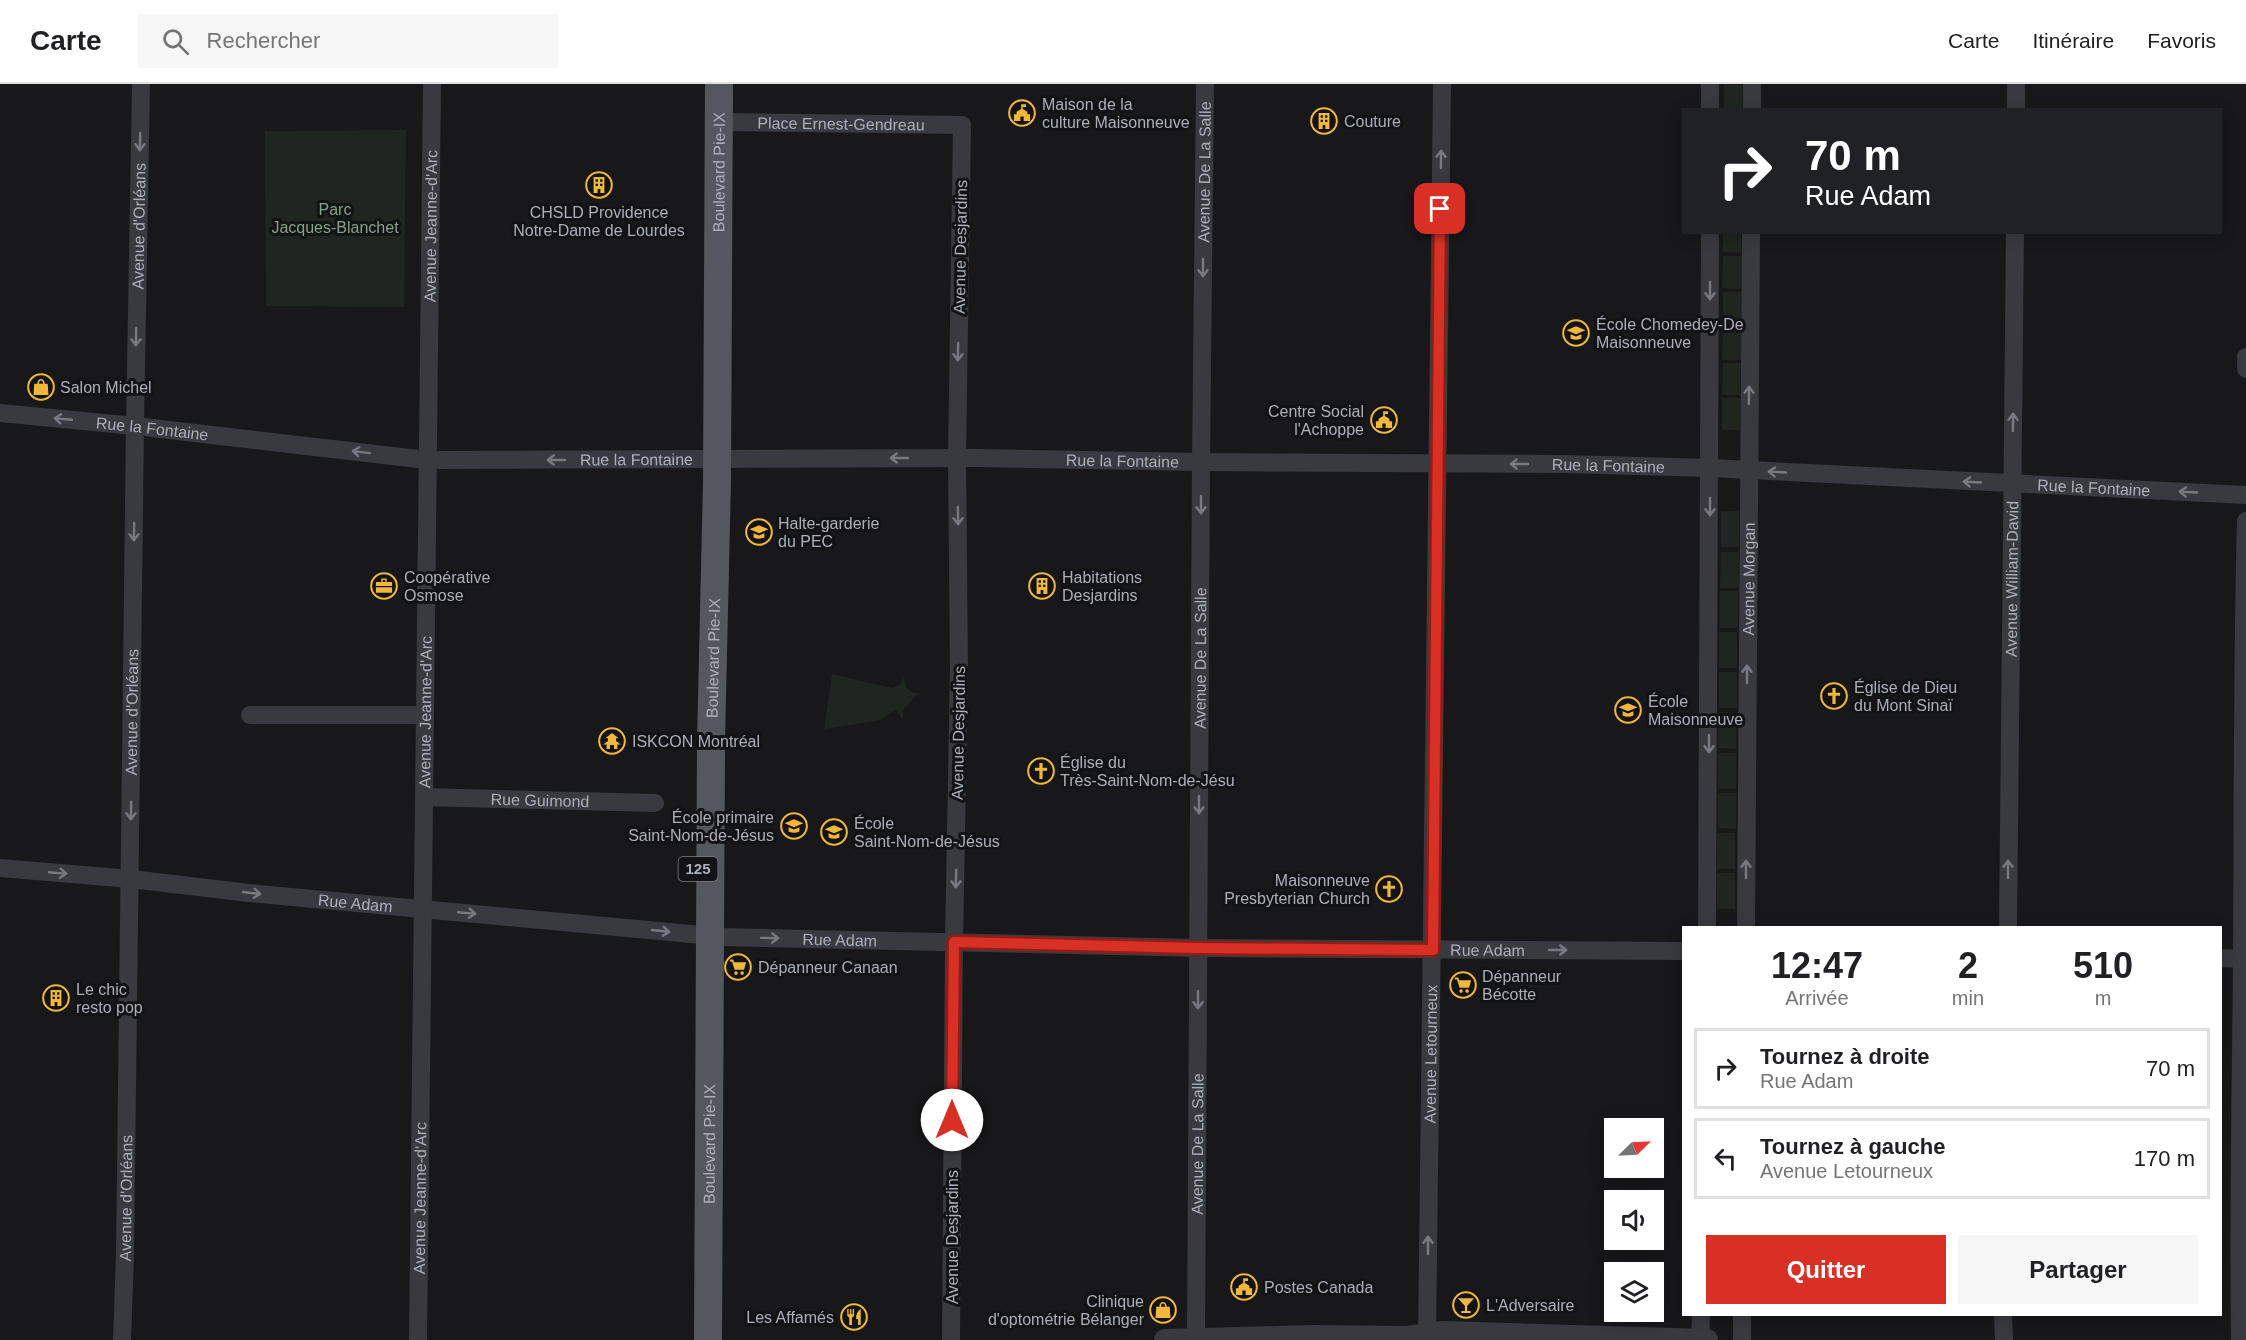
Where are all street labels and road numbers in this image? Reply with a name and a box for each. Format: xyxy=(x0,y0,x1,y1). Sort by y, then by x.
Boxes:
street label: Avenue De La Salle xyxy=(1195,101,1214,243)
street label: Boulevard Pie-IX xyxy=(710,112,728,232)
street label: Place Ernest-Gendreau xyxy=(757,114,925,134)
street label: Avenue Jeanne-d'Arc xyxy=(422,150,440,302)
street label: Avenue d'Orléans xyxy=(129,163,149,290)
street label: Avenue Desjardins xyxy=(951,180,970,314)
street label: Rue la Fontaine xyxy=(95,414,209,443)
street label: Rue la Fontaine xyxy=(580,451,693,468)
street label: Rue la Fontaine xyxy=(1066,452,1179,471)
street label: Rue la Fontaine xyxy=(1552,456,1665,476)
street label: Rue la Fontaine xyxy=(2037,476,2151,499)
street label: Avenue William-David xyxy=(2003,501,2021,657)
street label: Avenue Morgan xyxy=(1740,523,1758,635)
street label: Avenue De La Salle xyxy=(1191,587,1209,729)
street label: Boulevard Pie-IX xyxy=(704,597,723,718)
street label: Avenue Jeanne-d'Arc xyxy=(416,636,435,788)
street label: Avenue d'Orléans xyxy=(123,649,141,775)
street label: Avenue Desjardins xyxy=(949,666,968,800)
street label: Rue Guimond xyxy=(490,791,590,810)
road number: 125 xyxy=(678,857,718,881)
street label: Rue Adam xyxy=(317,891,393,915)
street label: Rue Adam xyxy=(802,931,877,950)
street label: Rue Adam xyxy=(1450,942,1525,959)
street label: Avenue Letourneux xyxy=(1422,985,1440,1123)
street label: Avenue De La Salle xyxy=(1189,1073,1207,1215)
street label: Boulevard Pie-IX xyxy=(701,1084,718,1204)
street label: Avenue Jeanne-d'Arc xyxy=(411,1122,429,1274)
street label: Avenue d'Orléans xyxy=(117,1135,135,1262)
street label: Avenue Desjardins xyxy=(944,1170,961,1304)

